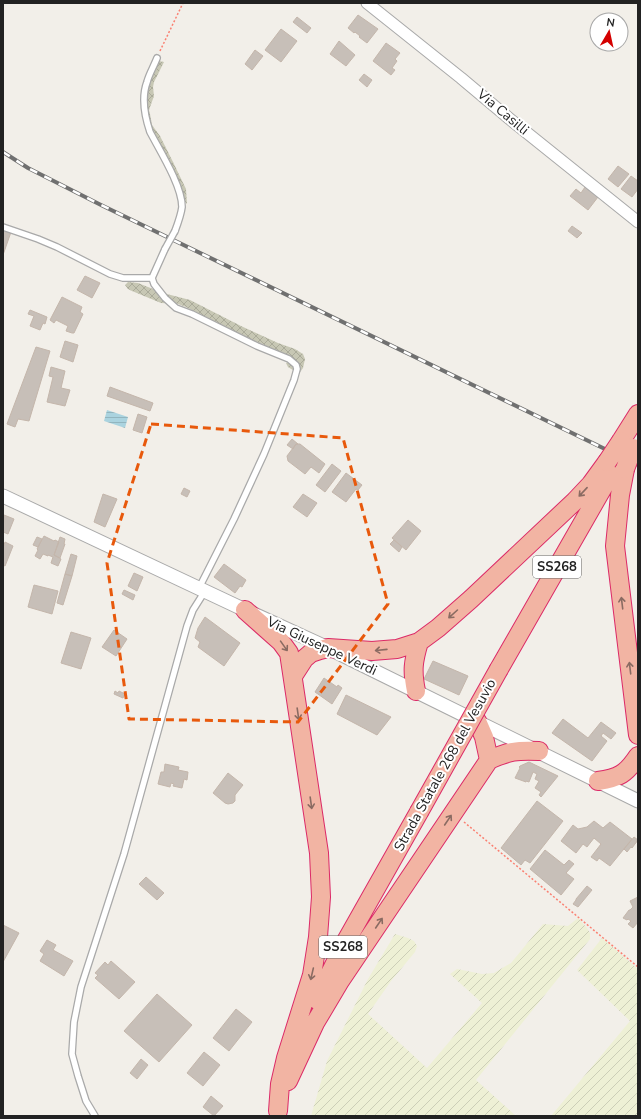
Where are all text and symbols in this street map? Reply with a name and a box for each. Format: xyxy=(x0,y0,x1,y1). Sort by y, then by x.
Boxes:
north arrow xyxy=(589,12,629,52)
text: N xyxy=(605,15,616,31)
street label: Via Casilli xyxy=(472,84,533,139)
one-way arrow xyxy=(578,487,588,497)
road number: SS268 xyxy=(533,556,581,578)
one-way arrow xyxy=(618,597,626,610)
one-way arrow xyxy=(448,610,459,619)
street label: Via Giuseppe Verdi xyxy=(263,612,380,680)
one-way arrow xyxy=(280,641,288,652)
one-way arrow xyxy=(375,647,388,654)
one-way arrow xyxy=(626,662,634,675)
street label: Strada Statale 268 del Vesuvio xyxy=(390,675,501,855)
one-way arrow xyxy=(294,707,302,720)
one-way arrow xyxy=(307,796,315,809)
one-way arrow xyxy=(444,815,452,826)
one-way arrow xyxy=(375,918,383,929)
road number: SS268 xyxy=(319,936,367,958)
one-way arrow xyxy=(307,967,315,980)

